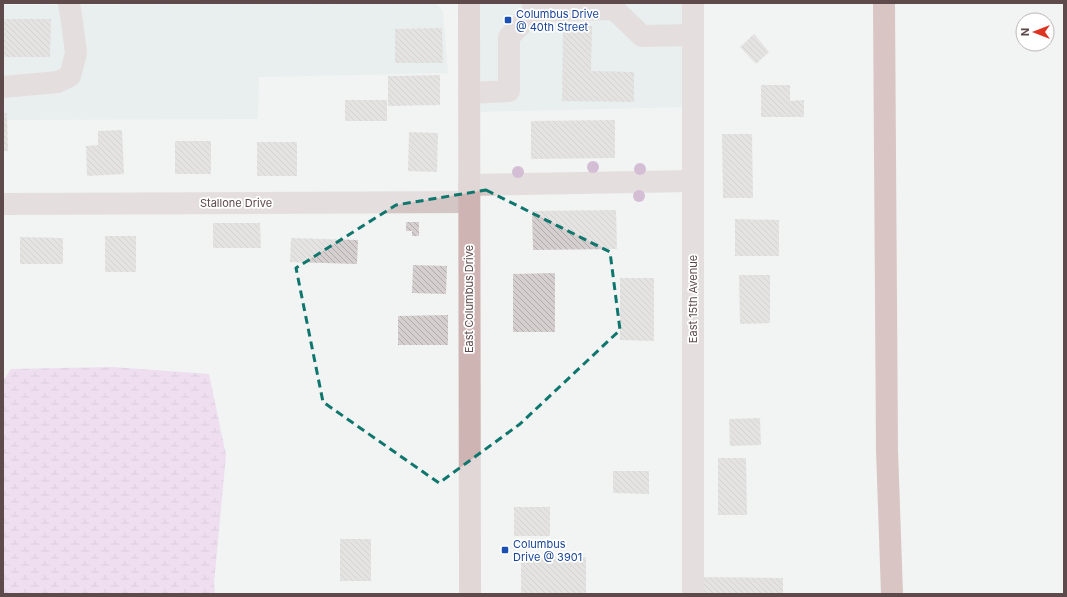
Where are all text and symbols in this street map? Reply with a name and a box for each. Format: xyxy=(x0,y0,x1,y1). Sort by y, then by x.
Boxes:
place label: Columbus Drive @ 40th Street xyxy=(516,7,599,34)
north arrow xyxy=(1015,12,1055,52)
marker: Columbus Drive @ 40th Street xyxy=(503,15,513,25)
text: N xyxy=(1018,28,1032,36)
street label: Stallone Drive xyxy=(200,196,272,210)
street label: East Columbus Drive xyxy=(462,245,476,353)
street label: East 15th Avenue xyxy=(686,255,700,343)
place label: Columbus Drive @ 3901 xyxy=(513,537,582,564)
marker: Columbus Drive @ 3901 xyxy=(500,545,510,555)

